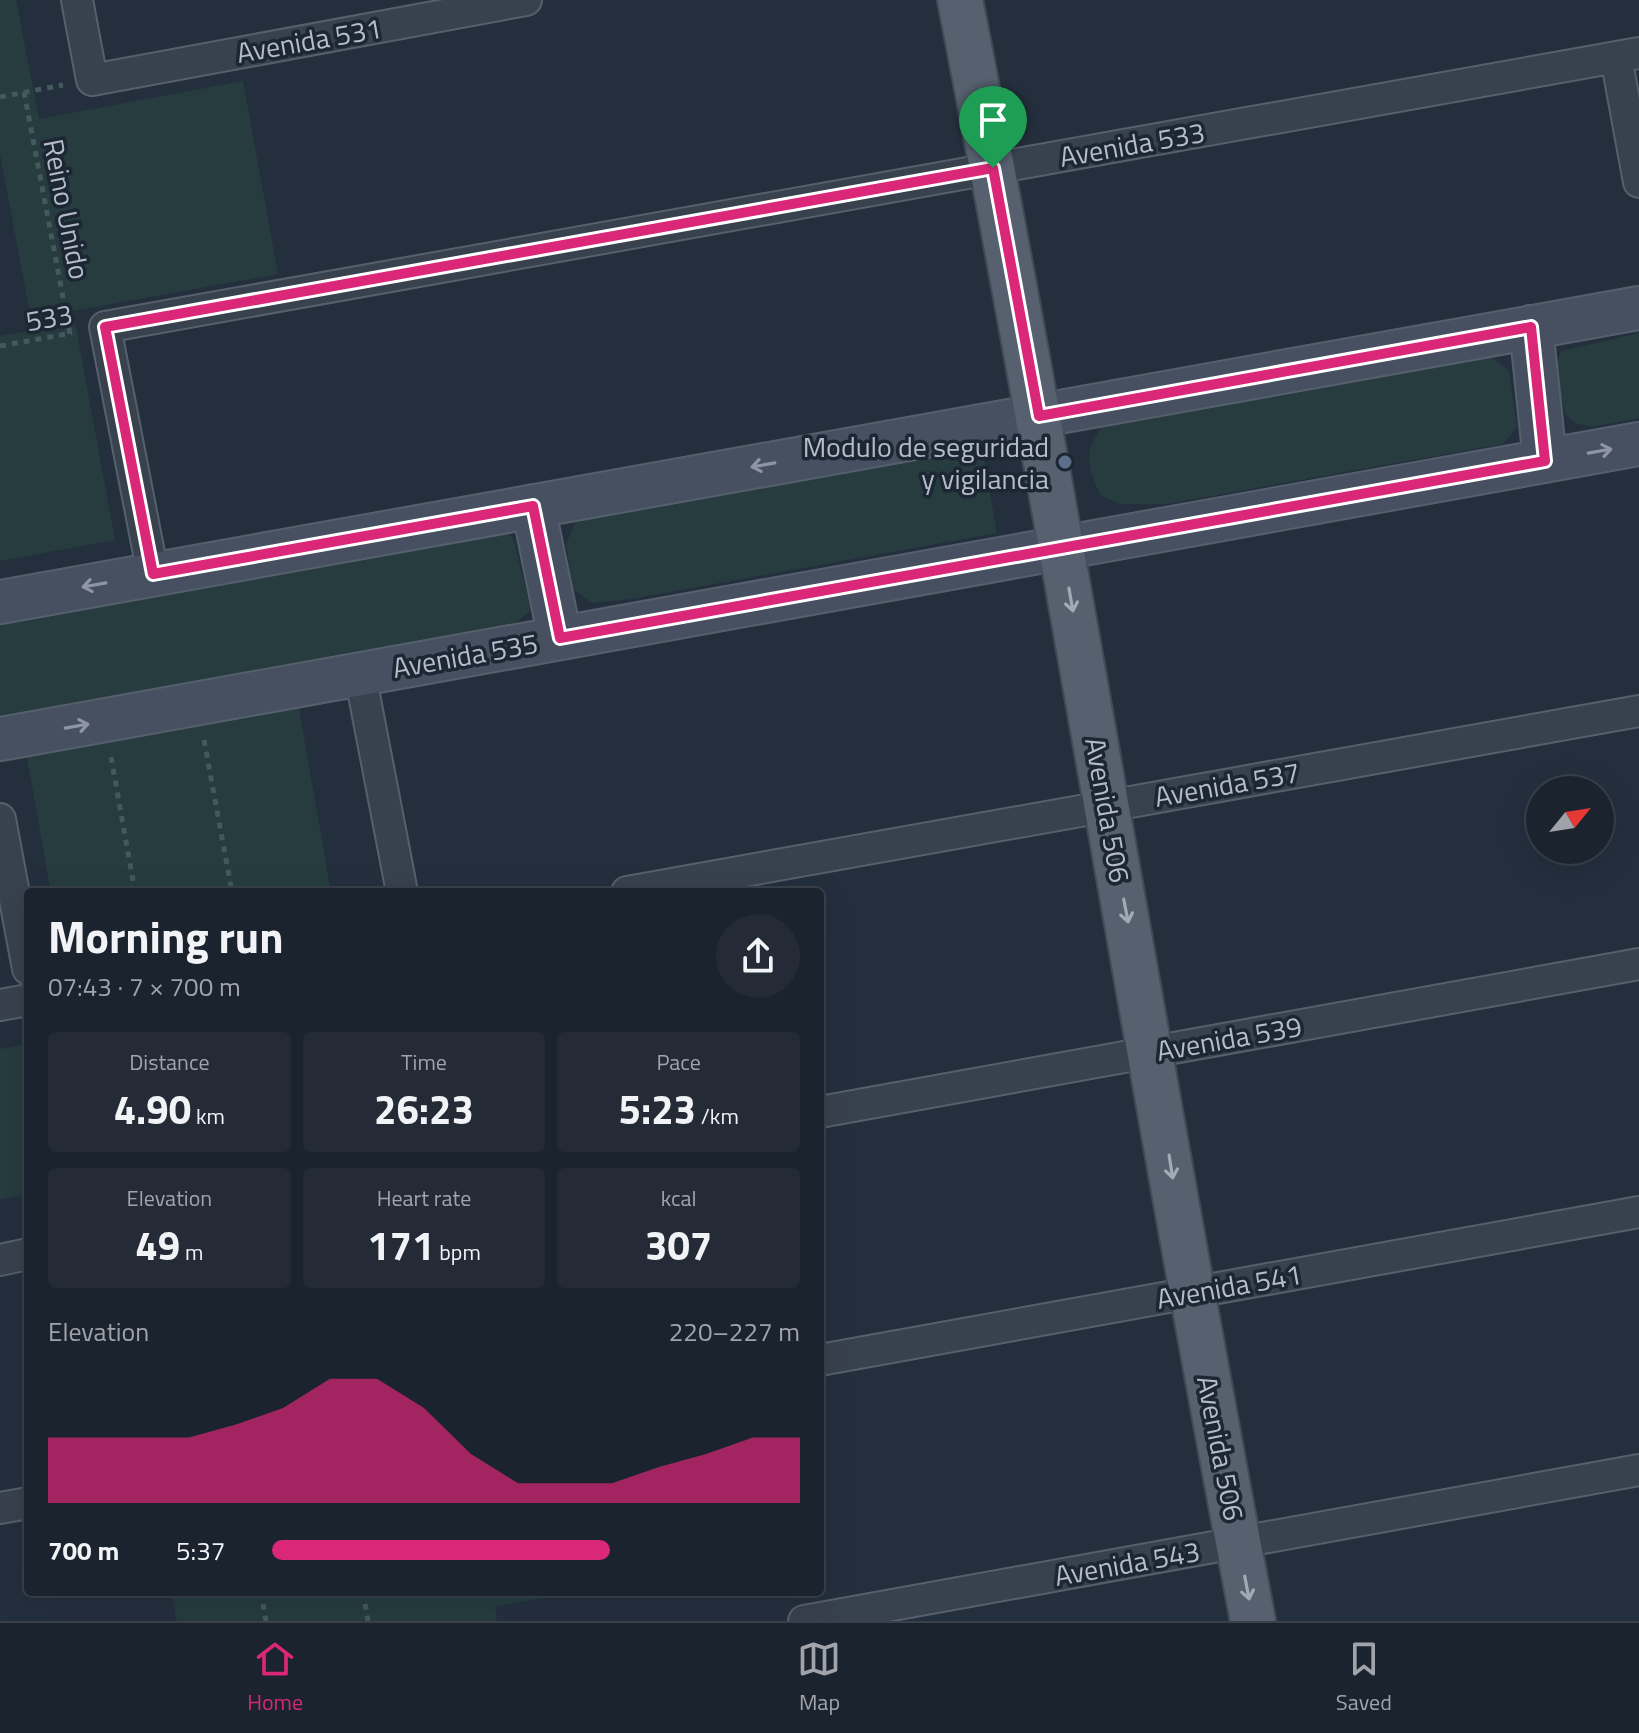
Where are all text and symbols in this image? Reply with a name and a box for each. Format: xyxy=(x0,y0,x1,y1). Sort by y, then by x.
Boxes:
street label: Avenida 531 xyxy=(233,6,385,74)
pin xyxy=(959,86,1027,168)
icon: arrive xyxy=(971,98,1015,142)
street label: Avenida 533 xyxy=(1056,110,1208,178)
street label: Reino Unido xyxy=(32,135,102,283)
street label: 533 xyxy=(22,292,76,342)
place label: Modulo de seguridad y vigilancia xyxy=(803,425,1049,500)
one-way arrow xyxy=(1587,442,1612,457)
marker: Modulo de seguridad y vigilancia xyxy=(1056,453,1074,471)
one-way arrow xyxy=(751,458,776,473)
one-way arrow xyxy=(81,578,107,593)
one-way arrow xyxy=(1064,587,1079,612)
street label: Avenida 535 xyxy=(389,621,541,689)
one-way arrow xyxy=(64,717,89,732)
street label: Avenida 506 xyxy=(1074,734,1142,886)
street label: Avenida 537 xyxy=(1151,750,1303,818)
north arrow xyxy=(1526,776,1614,864)
map controls xyxy=(1526,776,1614,864)
one-way arrow xyxy=(1119,898,1134,923)
text: Morning run xyxy=(48,903,284,970)
button: share xyxy=(716,914,800,998)
text: 07:43 · 7 × 700 m xyxy=(48,967,241,1006)
street label: Avenida 539 xyxy=(1153,1004,1305,1072)
text: Distance xyxy=(129,1045,210,1079)
text: Time xyxy=(401,1045,447,1079)
text: Pace xyxy=(656,1045,701,1079)
text: 4.90 xyxy=(114,1079,191,1140)
text: 26:23 xyxy=(374,1079,474,1140)
text: 5:23 xyxy=(619,1079,696,1140)
text: km xyxy=(191,1099,225,1133)
text: /km xyxy=(696,1099,739,1133)
one-way arrow xyxy=(1164,1154,1179,1179)
text: Elevation xyxy=(127,1181,212,1215)
text: Heart rate xyxy=(377,1181,471,1215)
text: kcal xyxy=(661,1181,697,1215)
text: 49 xyxy=(135,1215,180,1276)
text: 171 xyxy=(367,1215,434,1276)
text: 307 xyxy=(645,1215,712,1276)
text: m xyxy=(180,1235,203,1269)
text: bpm xyxy=(434,1235,481,1269)
street label: Avenida 541 xyxy=(1153,1252,1305,1320)
text: Elevation xyxy=(48,1312,149,1351)
text: 220–227 m xyxy=(669,1312,800,1351)
street label: Avenida 506 xyxy=(1186,1372,1256,1524)
street label: Avenida 543 xyxy=(1051,1529,1203,1597)
text: 700 m xyxy=(48,1531,119,1570)
text: 5:37 xyxy=(176,1531,225,1570)
one-way arrow xyxy=(1240,1575,1255,1601)
tab: Home xyxy=(247,1637,303,1719)
tab: Map xyxy=(797,1637,841,1719)
tab: Saved xyxy=(1336,1637,1392,1719)

